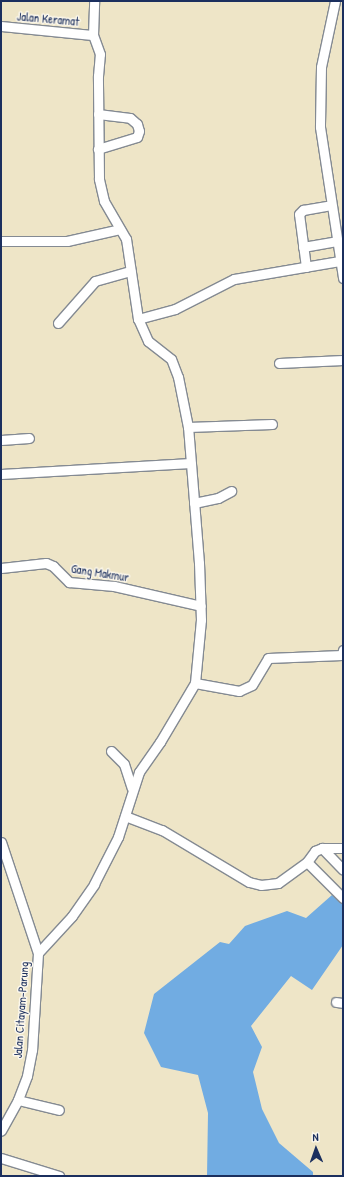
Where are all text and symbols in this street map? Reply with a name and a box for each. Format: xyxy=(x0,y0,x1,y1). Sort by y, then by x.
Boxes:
street label: Jalan Keramat xyxy=(16,9,80,29)
street label: Gang Makmur xyxy=(70,561,130,585)
street label: Jalan Citayam-Parung xyxy=(10,961,32,1059)
north arrow xyxy=(296,1129,336,1169)
text: N xyxy=(312,1130,319,1144)

